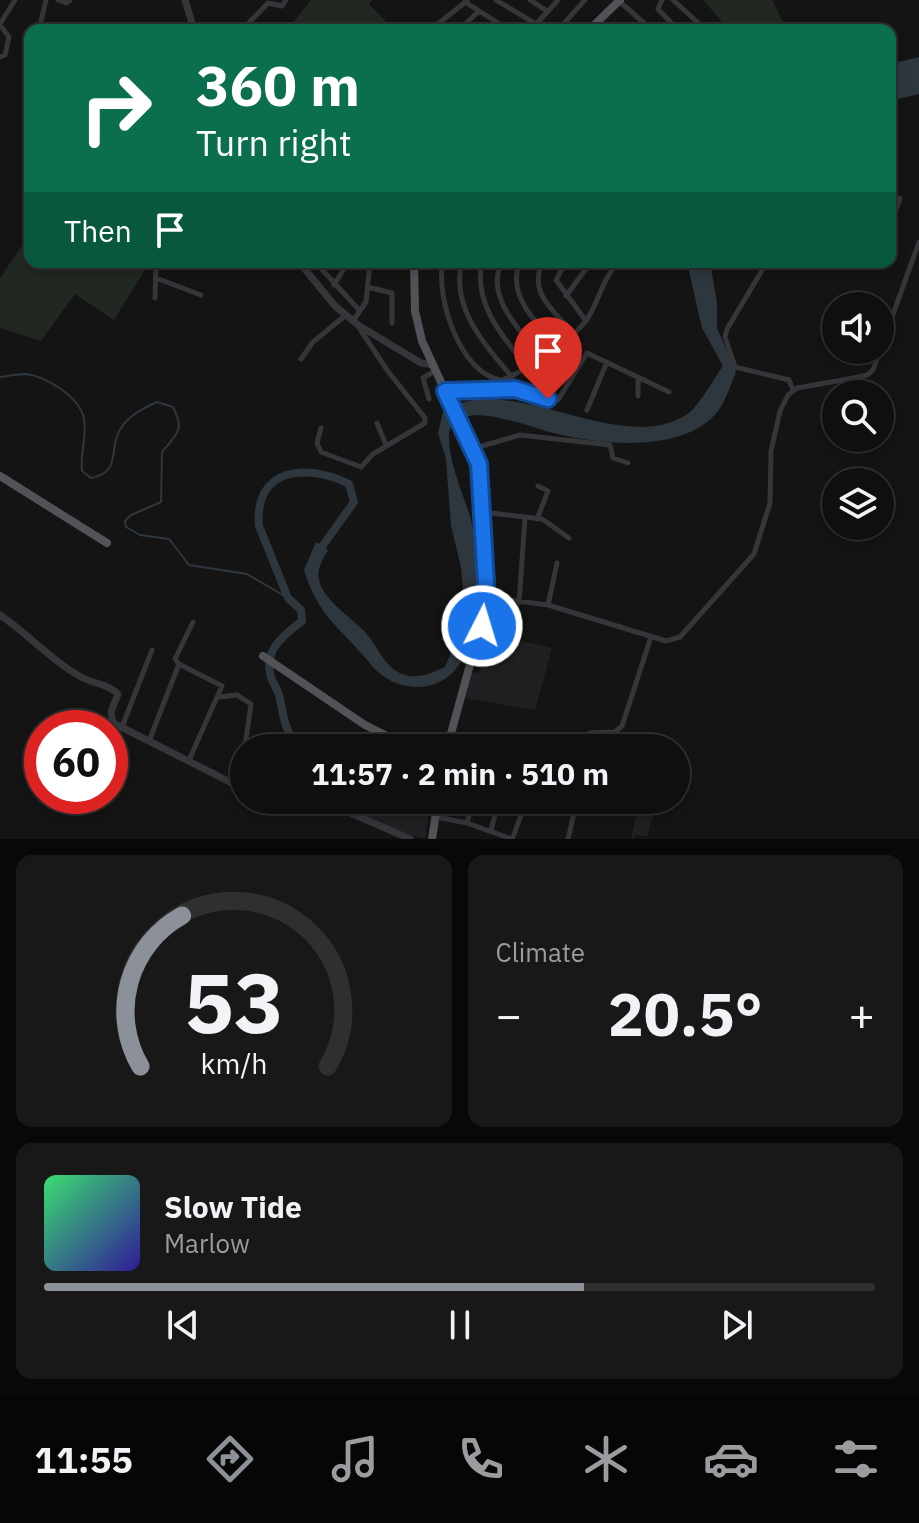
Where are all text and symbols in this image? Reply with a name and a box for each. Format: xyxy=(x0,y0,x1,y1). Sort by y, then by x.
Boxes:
text: 360 m xyxy=(196,49,360,121)
icon: right xyxy=(64,56,168,160)
text: Turn right xyxy=(196,119,352,166)
icon: arrive xyxy=(148,208,192,252)
text: Then xyxy=(64,211,132,250)
map controls xyxy=(822,292,894,540)
button: sound xyxy=(822,292,894,364)
pin xyxy=(514,317,582,399)
icon: arrive xyxy=(526,329,570,373)
button: search xyxy=(822,380,894,452)
button: layers xyxy=(822,468,894,540)
position arrow xyxy=(440,584,524,668)
speed limit sign: 60 xyxy=(24,710,128,814)
text: 11:57 · 2 min · 510 m xyxy=(311,754,609,793)
text: Climate xyxy=(496,935,585,969)
text: 53 xyxy=(184,948,284,1056)
text: 20.5° xyxy=(608,974,763,1053)
text: − xyxy=(496,986,522,1043)
text: + xyxy=(849,986,875,1043)
text: km/h xyxy=(200,1045,267,1082)
text: Slow Tide xyxy=(164,1187,302,1226)
text: Marlow xyxy=(164,1226,250,1260)
icon: previous xyxy=(161,1303,205,1347)
icon: pause xyxy=(438,1303,482,1347)
icon: next xyxy=(715,1303,759,1347)
icon: directions xyxy=(202,1431,258,1487)
icon: music xyxy=(327,1431,383,1487)
icon: phone xyxy=(453,1431,509,1487)
icon: climate xyxy=(578,1431,634,1487)
icon: car xyxy=(703,1431,759,1487)
icon: filters xyxy=(828,1431,884,1487)
text: 11:55 xyxy=(35,1436,133,1483)

